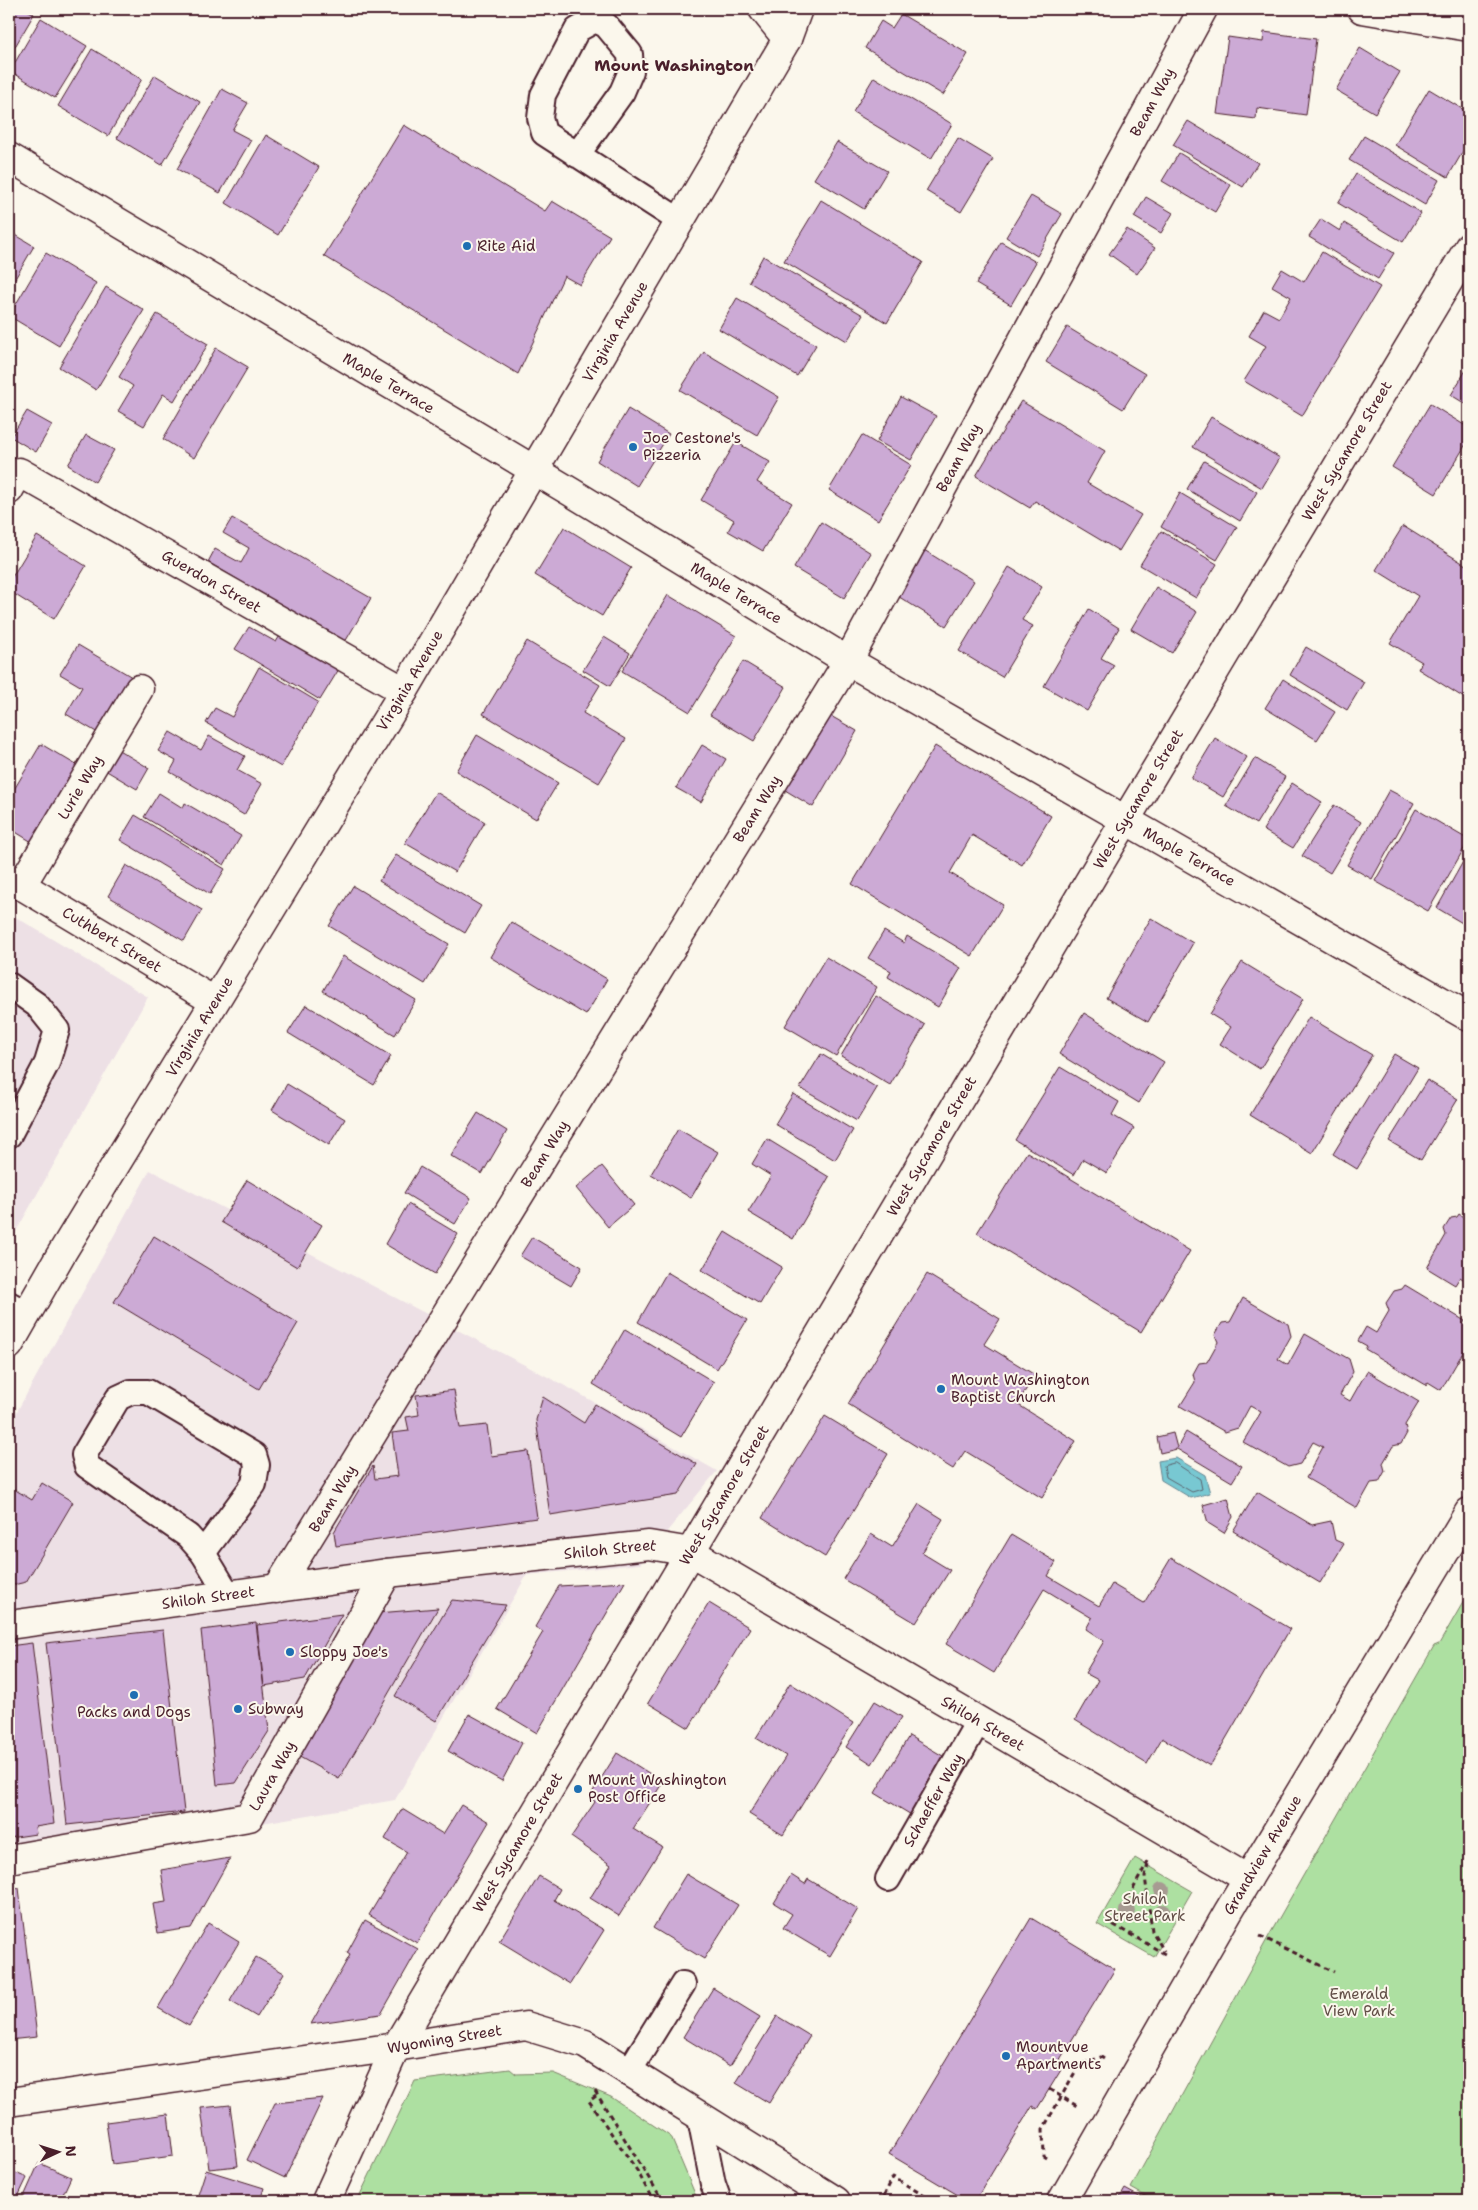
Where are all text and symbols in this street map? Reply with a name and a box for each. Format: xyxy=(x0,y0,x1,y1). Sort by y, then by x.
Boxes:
district label: Mount Washington xyxy=(594,55,754,76)
street label: Beam Way xyxy=(1125,64,1179,140)
place label: Rite Aid xyxy=(477,236,536,256)
marker: Rite Aid xyxy=(461,240,473,252)
street label: Virginia Avenue xyxy=(578,277,653,386)
street label: Maple Terrace xyxy=(339,348,438,418)
street label: West Sycamore Street xyxy=(1297,377,1397,524)
street label: Beam Way xyxy=(932,420,986,496)
place label: Joe Cestone's Pizzeria xyxy=(643,428,741,465)
marker: Joe Cestone's Pizzeria xyxy=(627,441,639,453)
street label: Guerdon Street xyxy=(158,545,265,618)
street label: Maple Terrace xyxy=(687,557,786,628)
street label: Virginia Avenue xyxy=(372,626,448,735)
street label: West Sycamore Street xyxy=(1089,725,1188,873)
street label: Lurie Way xyxy=(53,751,107,823)
street label: Beam Way xyxy=(729,771,785,846)
street label: Maple Terrace xyxy=(1139,822,1239,891)
street label: Cuthbert Street xyxy=(59,902,165,977)
street label: Virginia Avenue xyxy=(161,973,238,1081)
street label: West Sycamore Street xyxy=(882,1072,981,1220)
street label: Beam Way xyxy=(516,1116,573,1191)
place label: Mount Washington Baptist Church xyxy=(951,1370,1090,1407)
marker: Mount Washington Baptist Church xyxy=(935,1383,947,1395)
street label: West Sycamore Street xyxy=(675,1421,774,1569)
street label: Beam Way xyxy=(304,1461,361,1536)
street label: Shiloh Street xyxy=(563,1535,658,1564)
street label: Shiloh Street xyxy=(160,1581,256,1614)
place label: Sloppy Joe's xyxy=(300,1642,388,1662)
marker: Sloppy Joe's xyxy=(284,1646,296,1658)
marker: Packs and Dogs xyxy=(128,1689,140,1701)
street label: Shiloh Street xyxy=(937,1691,1028,1756)
place label: Subway xyxy=(248,1699,304,1719)
place label: Packs and Dogs xyxy=(77,1702,191,1722)
marker: Subway xyxy=(232,1703,244,1715)
street label: Laura Way xyxy=(244,1737,300,1815)
street label: Schaeffer Way xyxy=(899,1750,968,1850)
street label: West Sycamore Street xyxy=(468,1769,567,1916)
place label: Mount Washington Post Office xyxy=(588,1770,727,1807)
marker: Mount Washington Post Office xyxy=(572,1783,584,1795)
street label: Grandview Avenue xyxy=(1219,1791,1306,1919)
park label: Shiloh Street Park xyxy=(1104,1889,1186,1926)
park label: Emerald View Park xyxy=(1323,1984,1395,2021)
street label: Wyoming Street xyxy=(386,2020,503,2058)
place label: Mountvue Apartments xyxy=(1016,2037,1102,2074)
marker: Mountvue Apartments xyxy=(1000,2050,1012,2062)
north arrow xyxy=(32,2128,82,2178)
text: N xyxy=(62,2145,80,2157)

